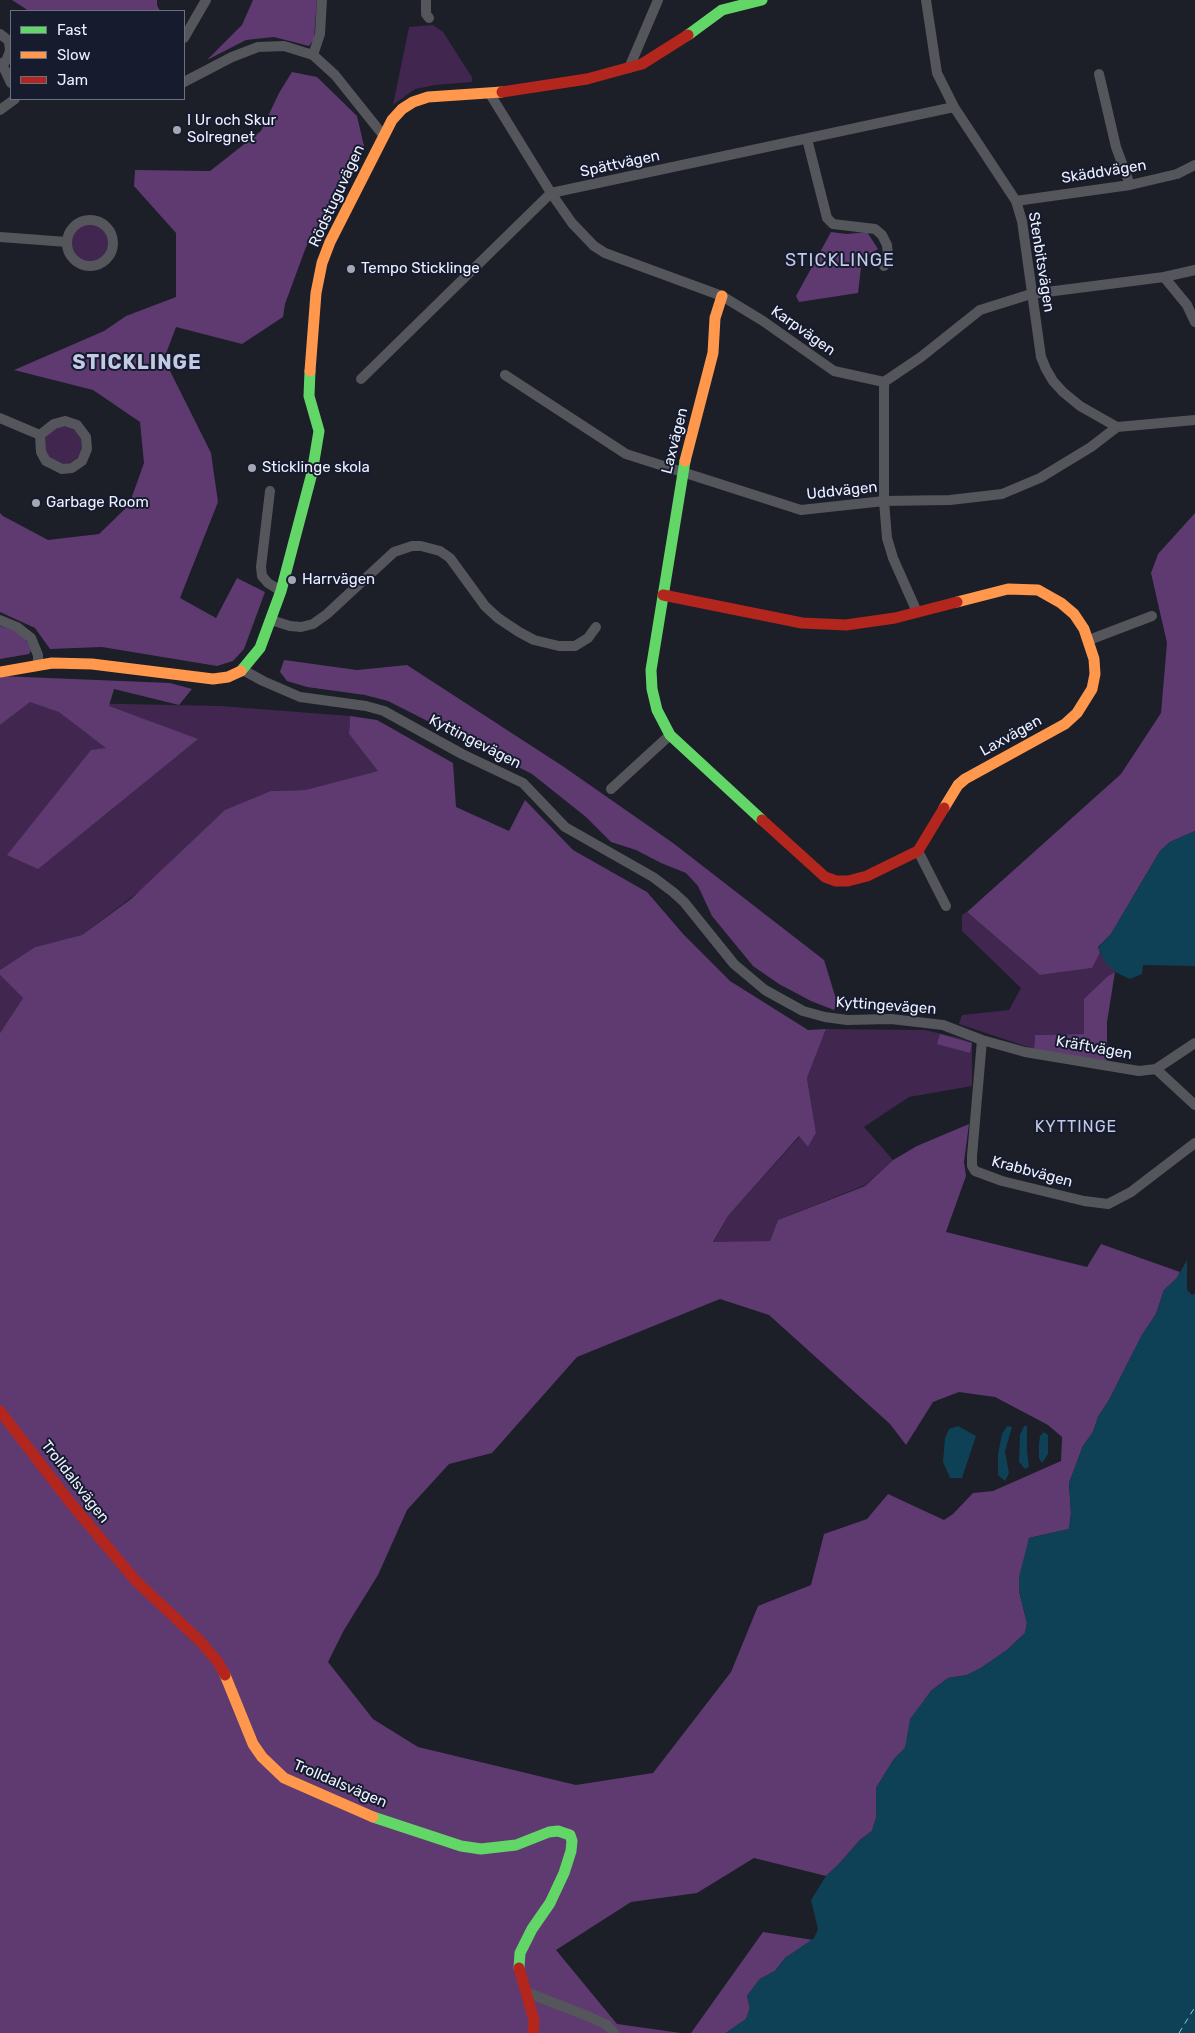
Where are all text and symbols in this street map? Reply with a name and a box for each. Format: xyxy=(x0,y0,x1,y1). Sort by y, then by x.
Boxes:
legend xyxy=(10,10,185,100)
text: Fast xyxy=(57,21,87,39)
text: Slow xyxy=(57,46,90,64)
text: Jam xyxy=(57,71,88,89)
place label: I Ur och Skur Solregnet xyxy=(187,112,276,147)
marker: I Ur och Skur Solregnet xyxy=(171,124,183,136)
street label: Rödstuguvägen xyxy=(305,142,369,250)
street label: Spättvägen xyxy=(579,147,661,181)
street label: Skäddvägen xyxy=(1060,156,1148,188)
street label: Stenbitsvägen xyxy=(1024,211,1058,313)
district label: STICKLINGE xyxy=(784,250,896,272)
place label: Tempo Sticklinge xyxy=(361,260,480,278)
marker: Tempo Sticklinge xyxy=(345,263,357,275)
street label: Karpvägen xyxy=(767,302,839,360)
district label: STICKLINGE xyxy=(71,351,203,375)
street label: Laxvägen xyxy=(658,406,692,476)
place label: Sticklinge skola xyxy=(262,459,370,477)
marker: Sticklinge skola xyxy=(246,462,258,474)
street label: Uddvägen xyxy=(806,478,878,504)
place label: Garbage Room xyxy=(46,494,149,512)
marker: Garbage Room xyxy=(30,497,42,509)
place label: Harrvägen xyxy=(302,571,375,589)
marker: Harrvägen xyxy=(286,574,298,586)
street label: Kyttingevägen xyxy=(426,711,524,773)
street label: Laxvägen xyxy=(977,712,1045,760)
street label: Kyttingevägen xyxy=(835,994,937,1018)
street label: Kräftvägen xyxy=(1054,1032,1134,1064)
district label: KYTTINGE xyxy=(1034,1117,1118,1137)
street label: Krabbvägen xyxy=(989,1153,1075,1191)
street label: Trolldalsvägen xyxy=(37,1437,113,1527)
street label: Trolldalsvägen xyxy=(291,1756,389,1812)

